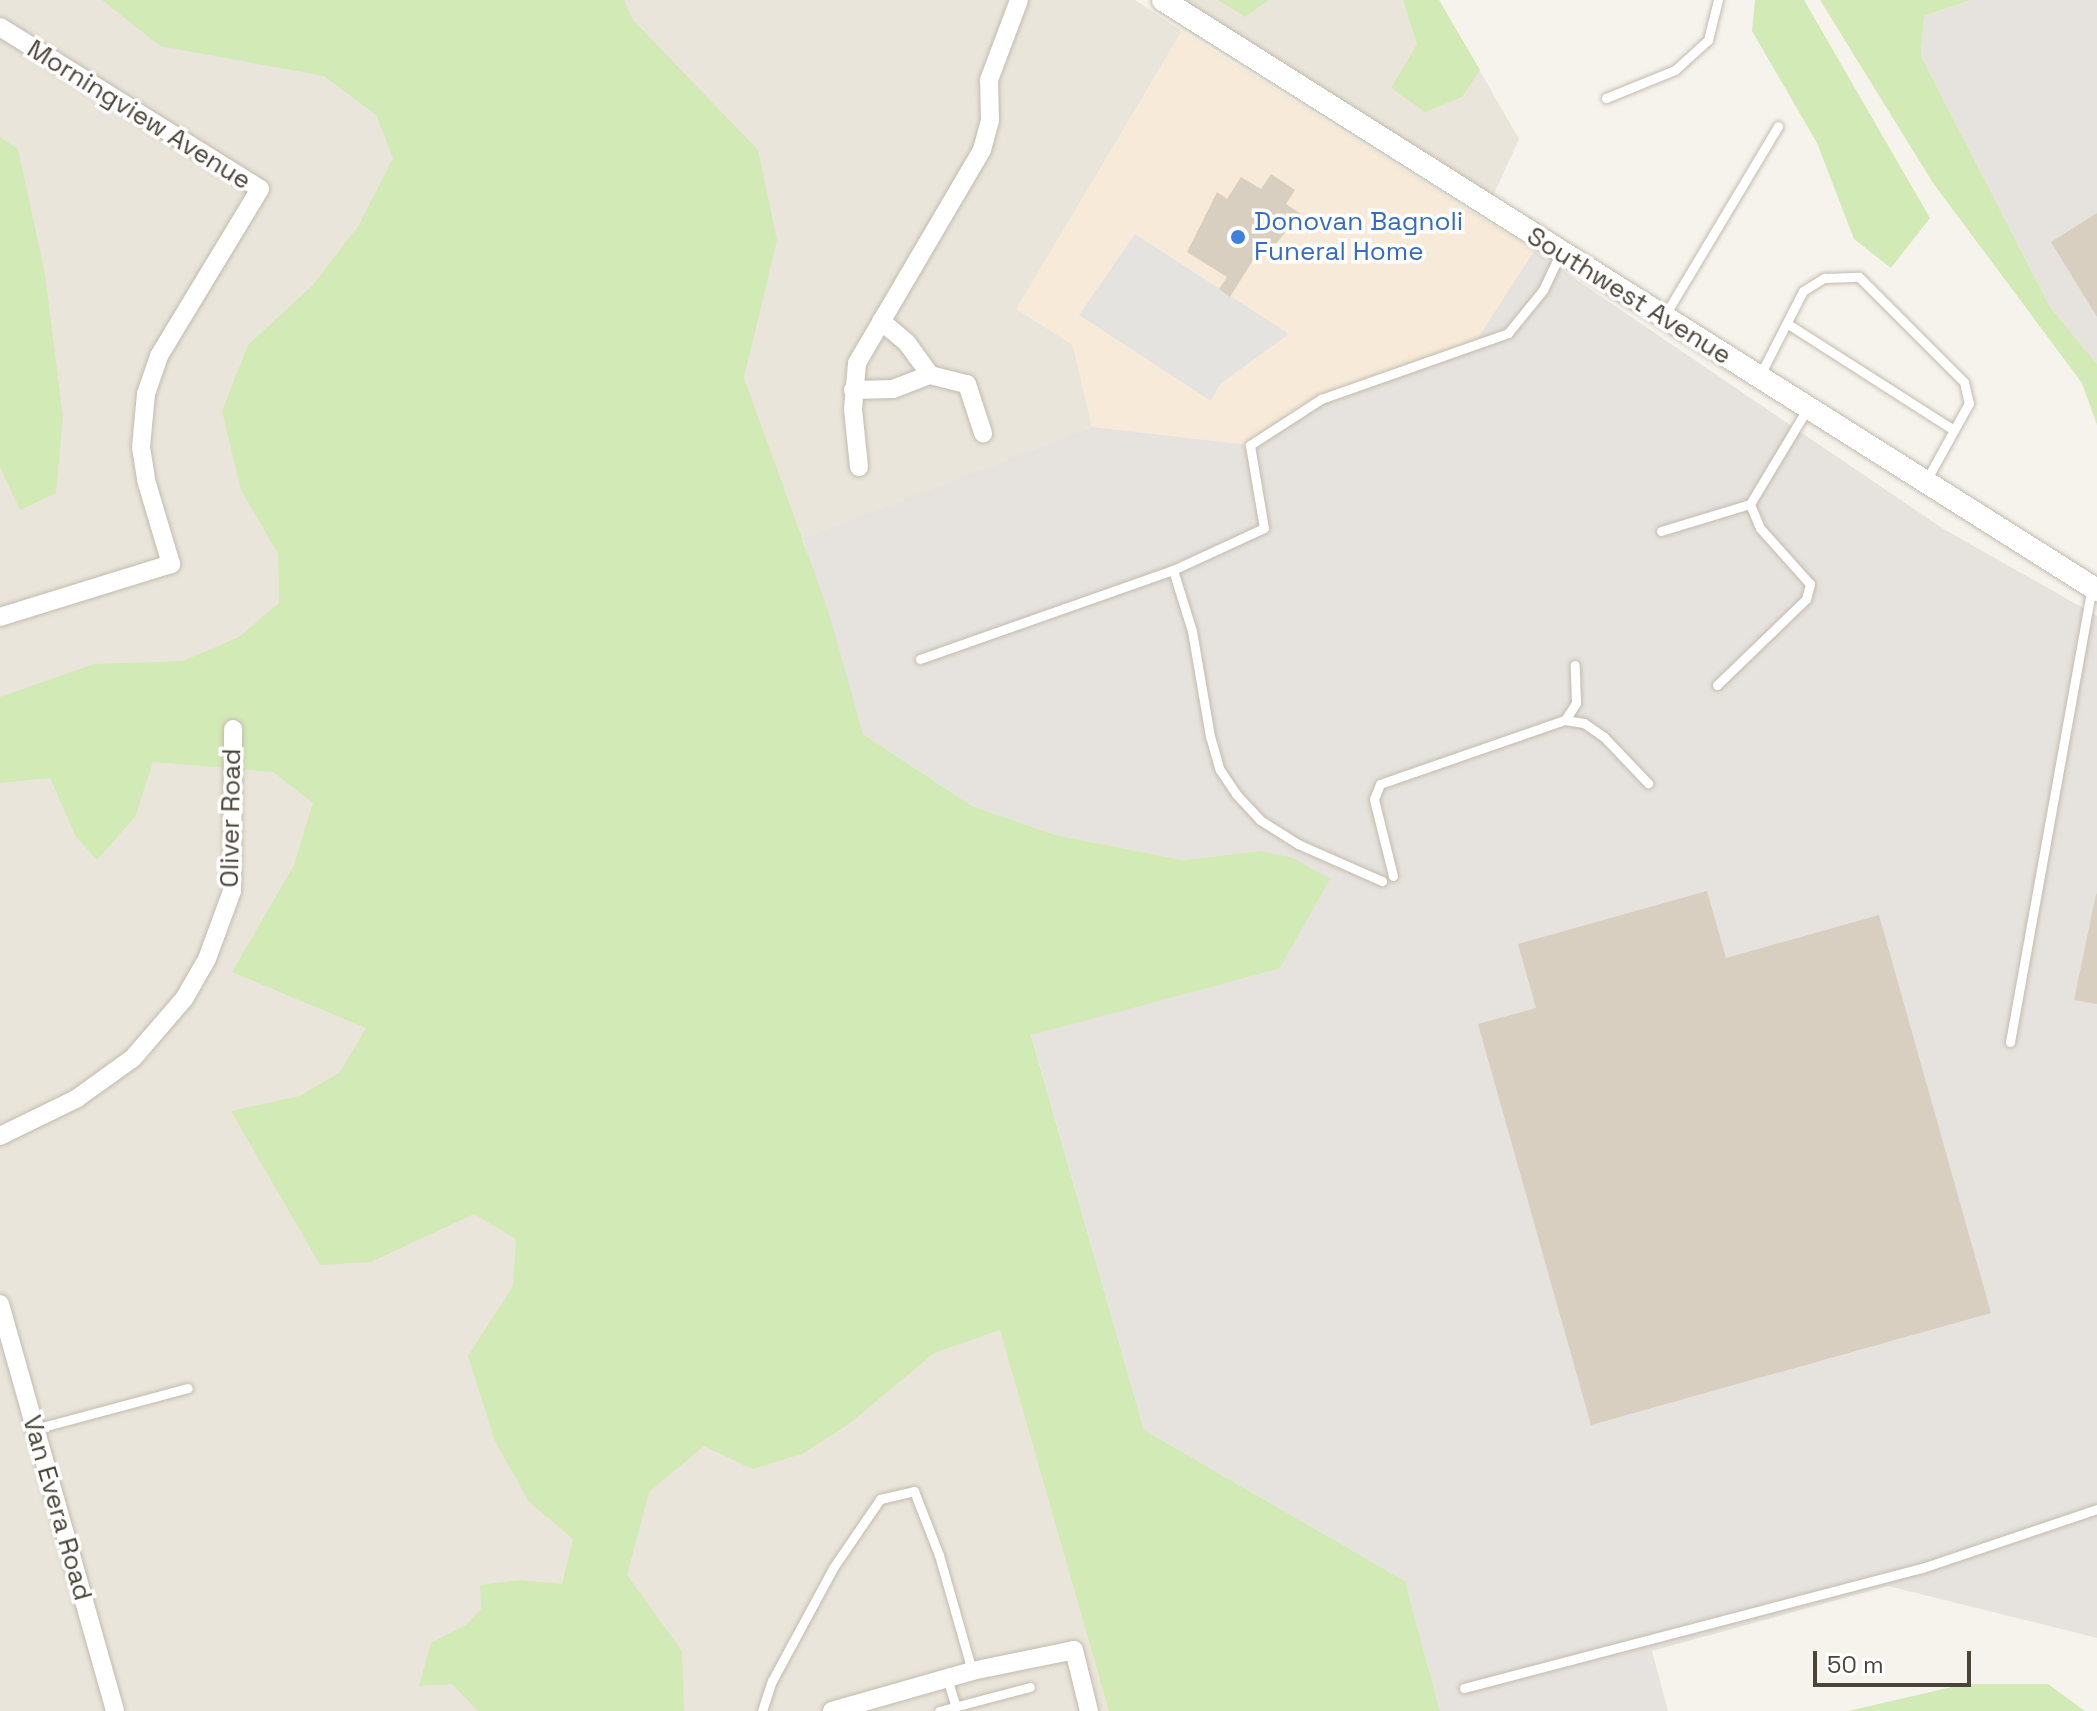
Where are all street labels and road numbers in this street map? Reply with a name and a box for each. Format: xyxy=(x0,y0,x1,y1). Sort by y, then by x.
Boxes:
street label: Morningview Avenue xyxy=(21,33,257,197)
street label: Southwest Avenue xyxy=(1521,220,1737,372)
street label: Oliver Road xyxy=(214,748,248,888)
street label: Van Evera Road xyxy=(16,1412,98,1604)

